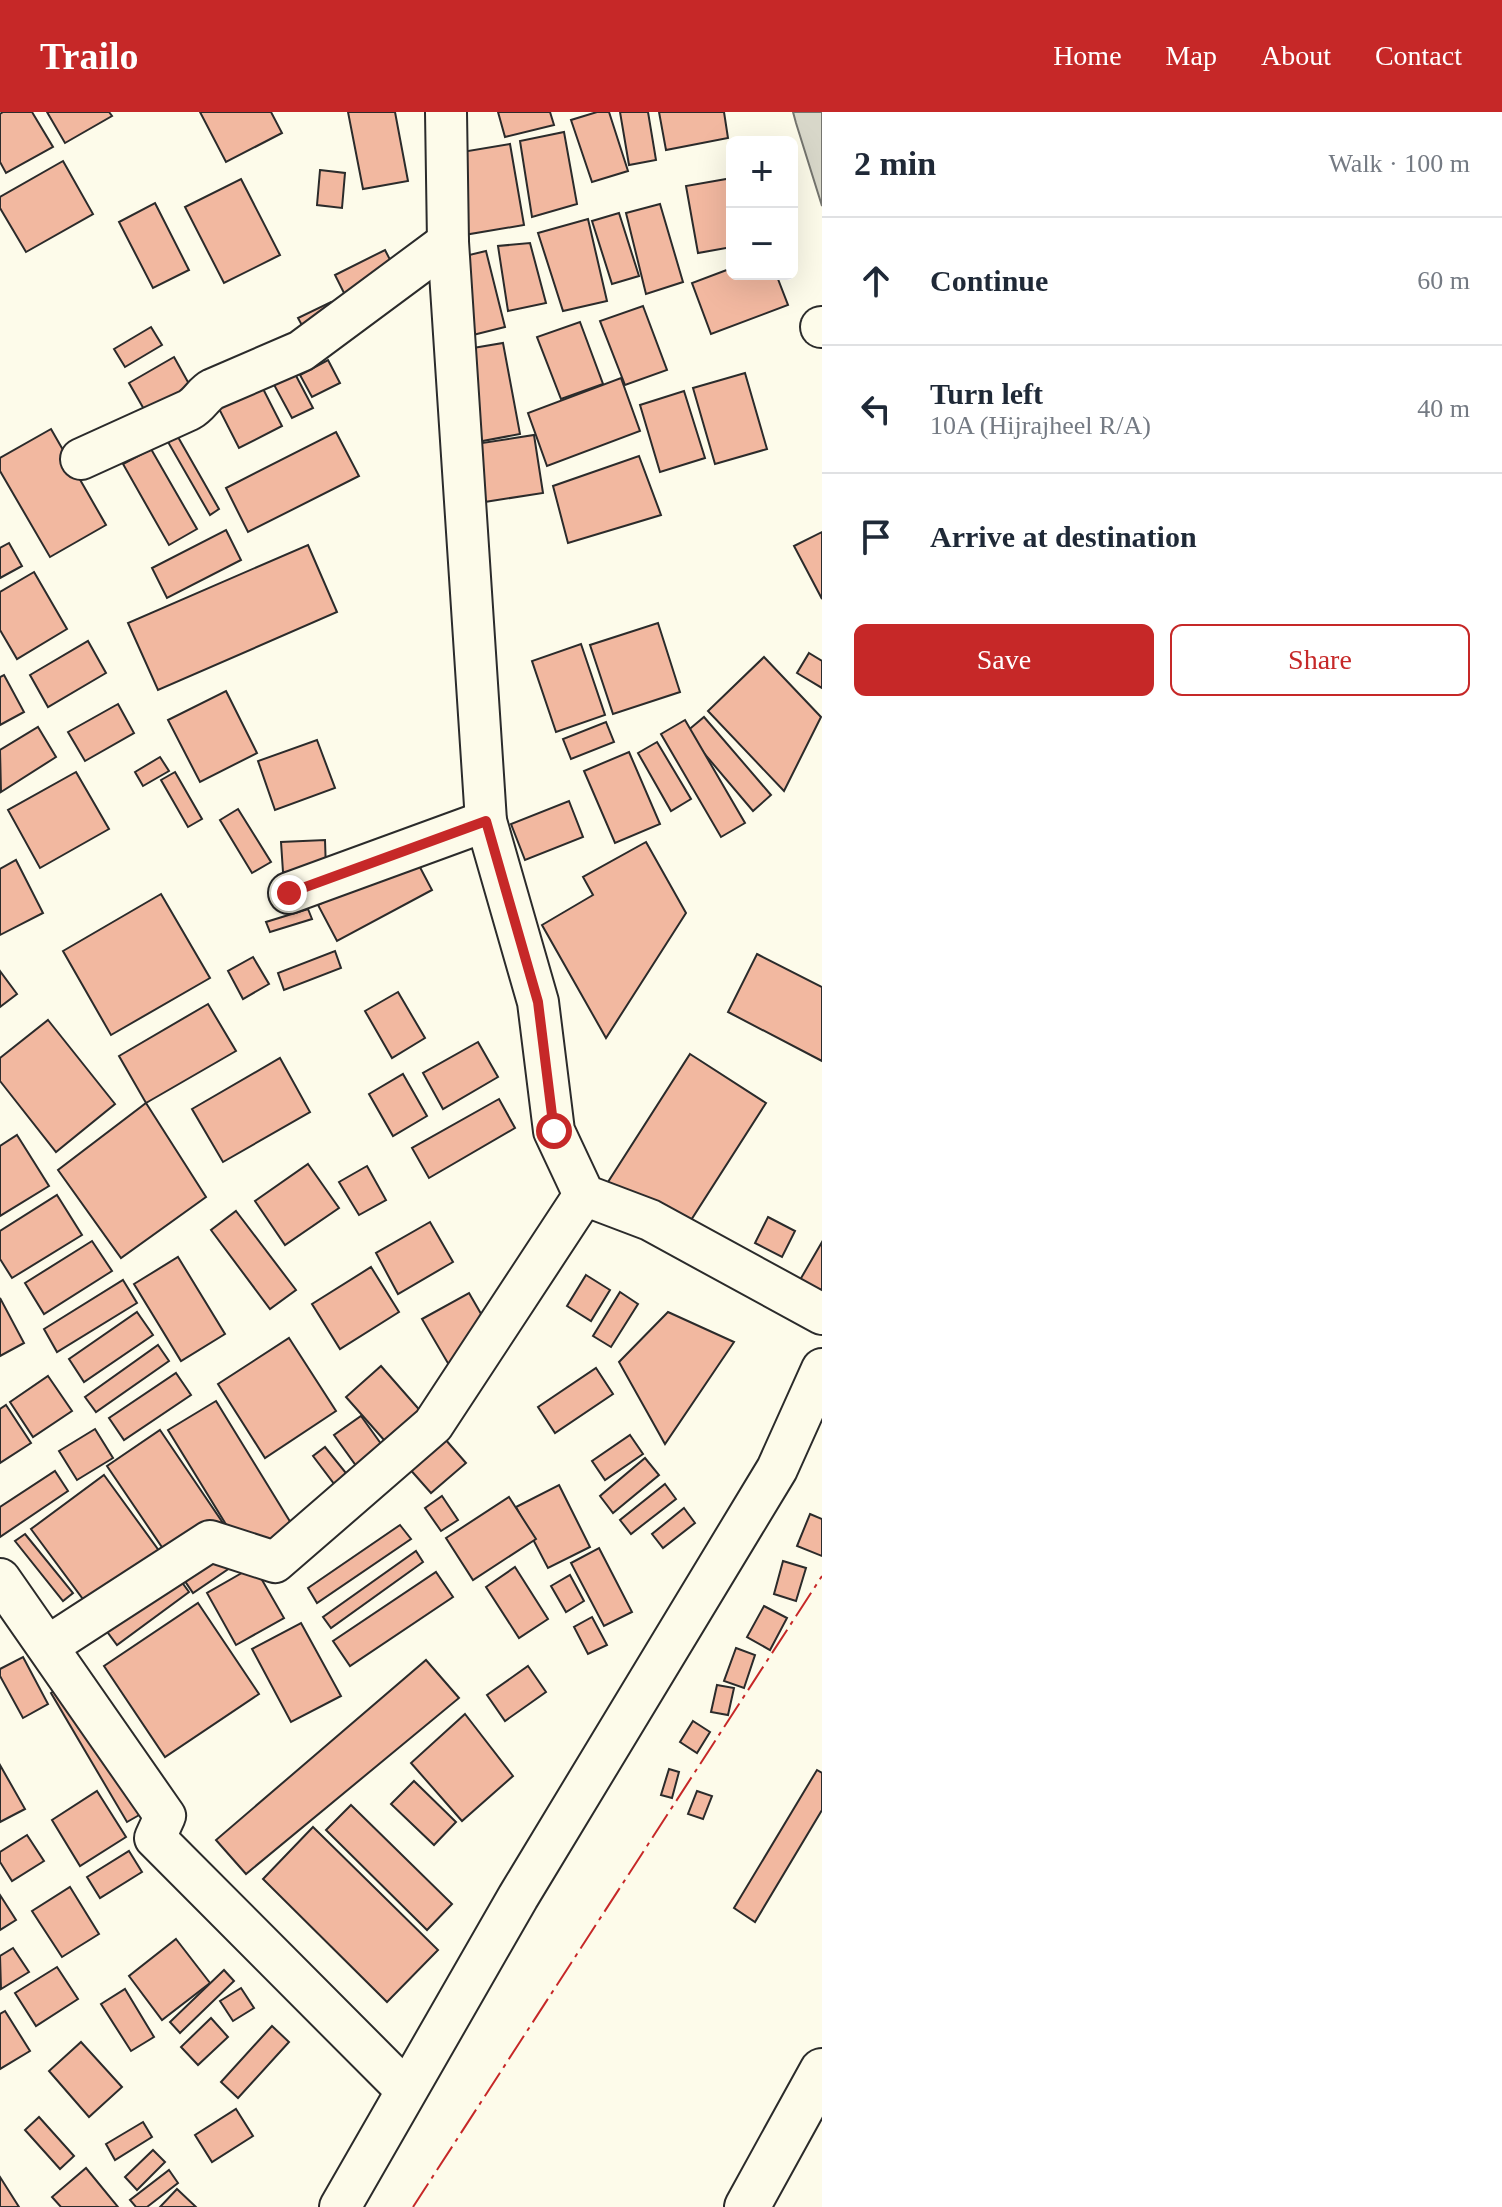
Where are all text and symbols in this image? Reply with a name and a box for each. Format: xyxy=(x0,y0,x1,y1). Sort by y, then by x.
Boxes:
text: Trailo xyxy=(40,35,139,77)
text: Home xyxy=(1053,40,1122,71)
text: Map xyxy=(1166,40,1217,71)
text: About xyxy=(1261,40,1331,71)
text: Contact xyxy=(1375,40,1462,71)
map controls xyxy=(726,136,798,280)
button: + xyxy=(726,136,798,208)
text: 2 min xyxy=(854,145,936,182)
text: Walk · 100 m xyxy=(1328,149,1470,178)
button: − xyxy=(726,208,798,280)
icon: ahead xyxy=(854,259,898,303)
text: Continue xyxy=(930,264,1048,297)
text: 60 m xyxy=(1417,266,1470,295)
text: Turn left xyxy=(930,377,1043,410)
icon: left xyxy=(854,387,898,431)
text: 40 m xyxy=(1417,394,1470,423)
text: 10A (Hijrajheel R/A) xyxy=(930,411,1151,440)
icon: arrive xyxy=(854,515,898,559)
text: Arrive at destination xyxy=(930,520,1197,553)
button: Save xyxy=(854,624,1154,696)
button: Share xyxy=(1170,624,1470,696)
route end xyxy=(271,875,307,911)
route start xyxy=(536,1113,572,1149)

